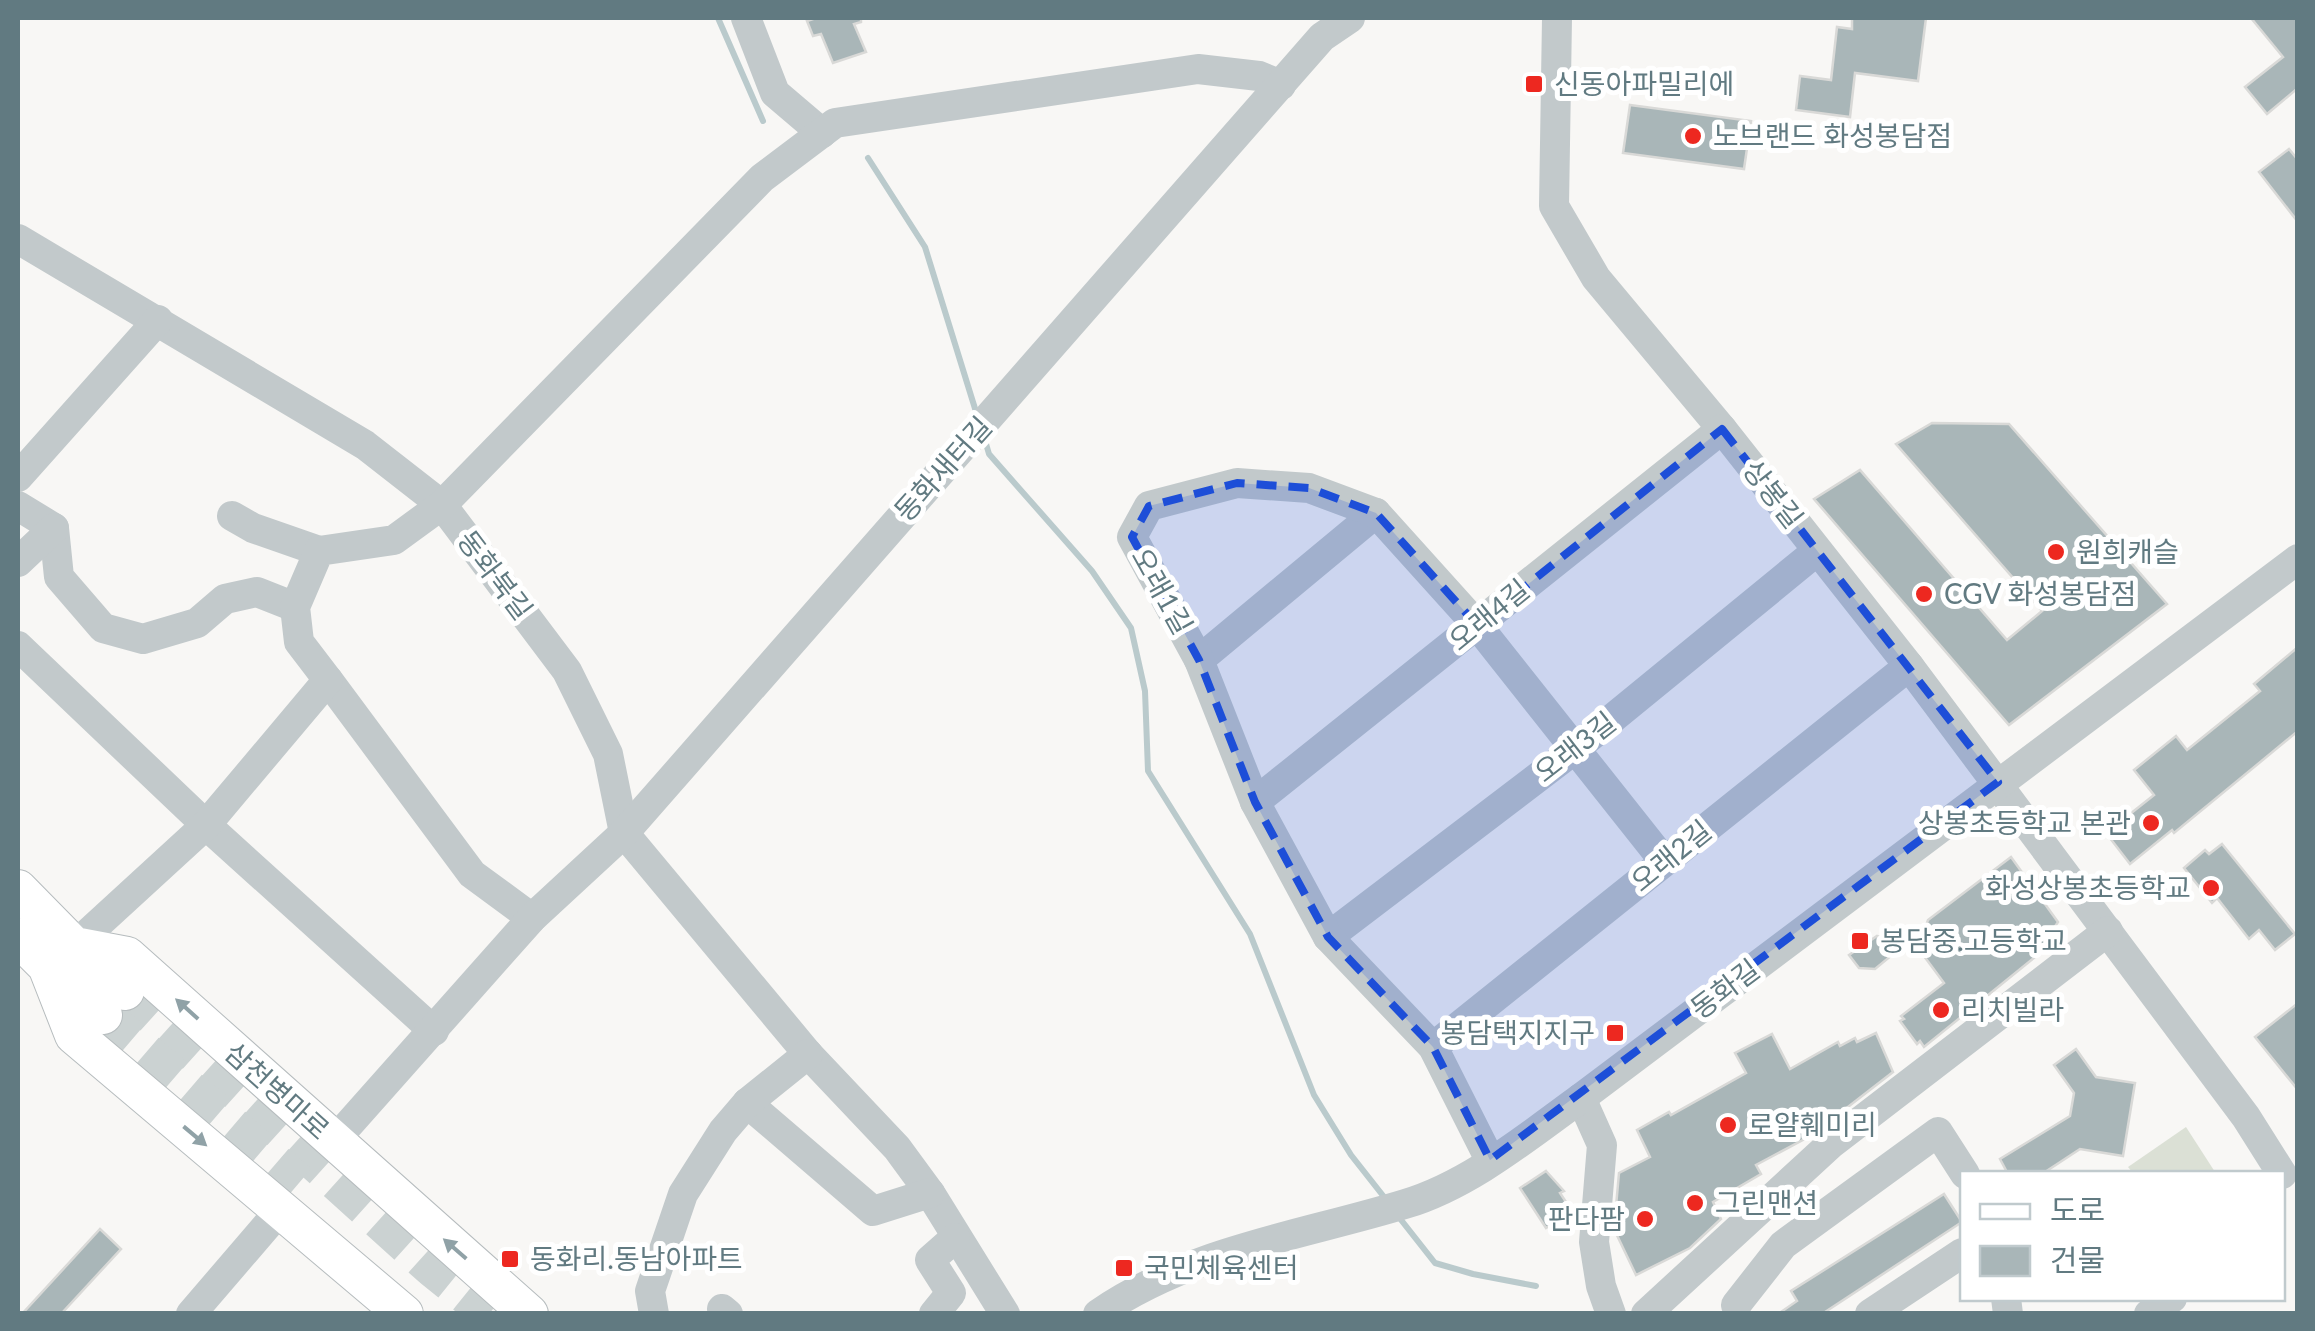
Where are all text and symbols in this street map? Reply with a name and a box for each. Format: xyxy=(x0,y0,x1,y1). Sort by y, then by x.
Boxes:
place label: 신동아파밀리에 xyxy=(1554,66,1734,100)
marker: 신동아파밀리에 xyxy=(1523,73,1545,95)
place label: 노브랜드 화성봉담점 xyxy=(1713,118,1952,152)
marker: 노브랜드 화성봉담점 xyxy=(1682,125,1704,147)
street label: 동화새터길 xyxy=(887,409,998,528)
street label: 상봉길 xyxy=(1737,452,1811,534)
street label: 동화북길 xyxy=(451,523,540,626)
place label: 원희캐슬 xyxy=(2076,534,2179,568)
street label: 오래1길 xyxy=(1125,541,1200,640)
marker: 원희캐슬 xyxy=(2045,541,2067,563)
street label: 오래4길 xyxy=(1441,572,1535,657)
place label: CGV 화성봉담점 xyxy=(1944,576,2136,610)
marker: CGV 화성봉담점 xyxy=(1913,583,1935,605)
street label: 오래3길 xyxy=(1527,704,1622,788)
place label: 상봉초등학교 본관 xyxy=(1918,805,2131,839)
marker: 상봉초등학교 본관 xyxy=(2140,812,2162,834)
street label: 오래2길 xyxy=(1623,813,1717,898)
place label: 화성상봉초등학교 xyxy=(1985,870,2191,904)
marker: 화성상봉초등학교 xyxy=(2200,877,2222,899)
place label: 봉담중.고등학교 xyxy=(1880,923,2067,957)
marker: 봉담중.고등학교 xyxy=(1849,930,1871,952)
street label: 동화길 xyxy=(1683,951,1765,1025)
place label: 리치빌라 xyxy=(1961,992,2064,1026)
one-way arrow xyxy=(175,999,200,1021)
marker: 리치빌라 xyxy=(1930,999,1952,1021)
place label: 봉담택지지구 xyxy=(1440,1015,1595,1049)
marker: 봉담택지지구 xyxy=(1604,1022,1626,1044)
street label: 삼천병마로 xyxy=(218,1035,337,1146)
place label: 로얄훼미리 xyxy=(1748,1107,1877,1141)
marker: 로얄훼미리 xyxy=(1717,1114,1739,1136)
one-way arrow xyxy=(183,1124,208,1146)
legend xyxy=(1960,1171,2285,1301)
place label: 그린맨션 xyxy=(1715,1185,1818,1219)
text: 도로 xyxy=(2050,1191,2105,1227)
marker: 그린맨션 xyxy=(1684,1192,1706,1214)
place label: 판다팜 xyxy=(1548,1201,1625,1235)
marker: 판다팜 xyxy=(1634,1208,1656,1230)
one-way arrow xyxy=(443,1238,468,1260)
place label: 동화리.동남아파트 xyxy=(530,1241,743,1275)
text: 건물 xyxy=(2050,1241,2105,1277)
marker: 동화리.동남아파트 xyxy=(499,1248,521,1270)
place label: 국민체육센터 xyxy=(1144,1250,1299,1284)
marker: 국민체육센터 xyxy=(1113,1257,1135,1279)

